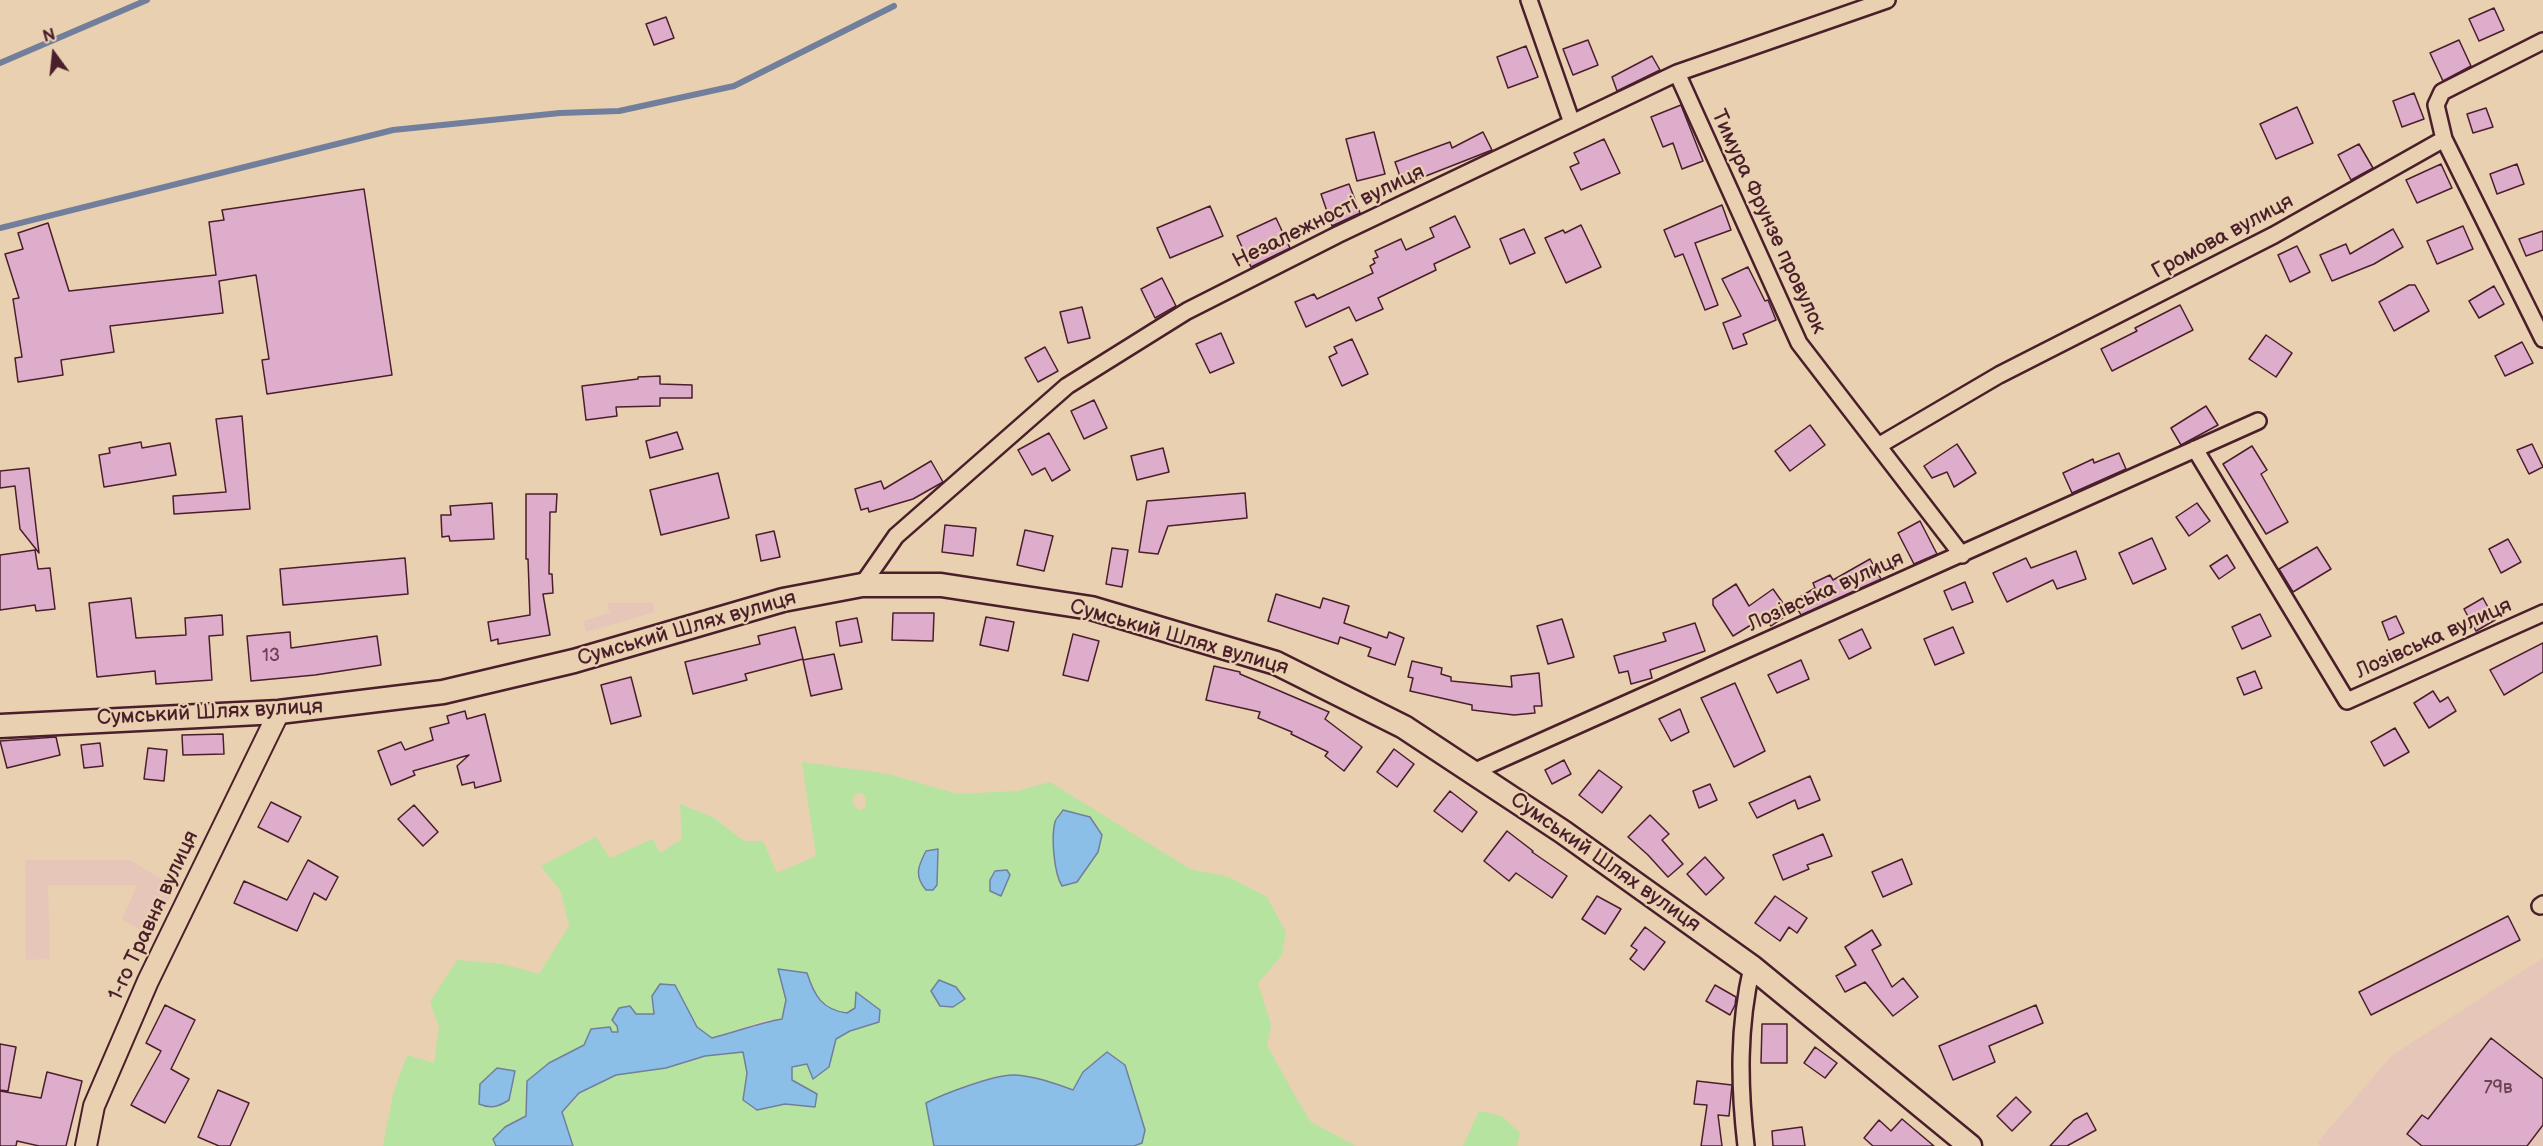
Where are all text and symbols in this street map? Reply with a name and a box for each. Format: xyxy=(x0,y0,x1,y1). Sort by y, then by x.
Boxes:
north arrow xyxy=(24,24,84,84)
text: N xyxy=(41,25,57,47)
street label: Тимура Фрунзе провулок xyxy=(1705,106,1831,338)
street label: Незалежності вулиця xyxy=(1229,160,1429,274)
street label: Громова вулиця xyxy=(2148,189,2298,285)
street label: Лозівська вулиця xyxy=(1744,546,1908,638)
street label: Сумський Шлях вулиця xyxy=(575,586,799,672)
street label: Лозівська вулиця xyxy=(2352,593,2516,685)
street label: Сумський Шлях вулиця xyxy=(1067,595,1291,681)
house number: 13 xyxy=(262,645,280,667)
street label: Сумський Шлях вулиця xyxy=(96,694,324,732)
street label: Сумський Шлях вулиця xyxy=(1505,788,1705,938)
street label: 1-го Травня вулиця xyxy=(103,827,205,1005)
house number: 79в xyxy=(2484,1077,2512,1099)

